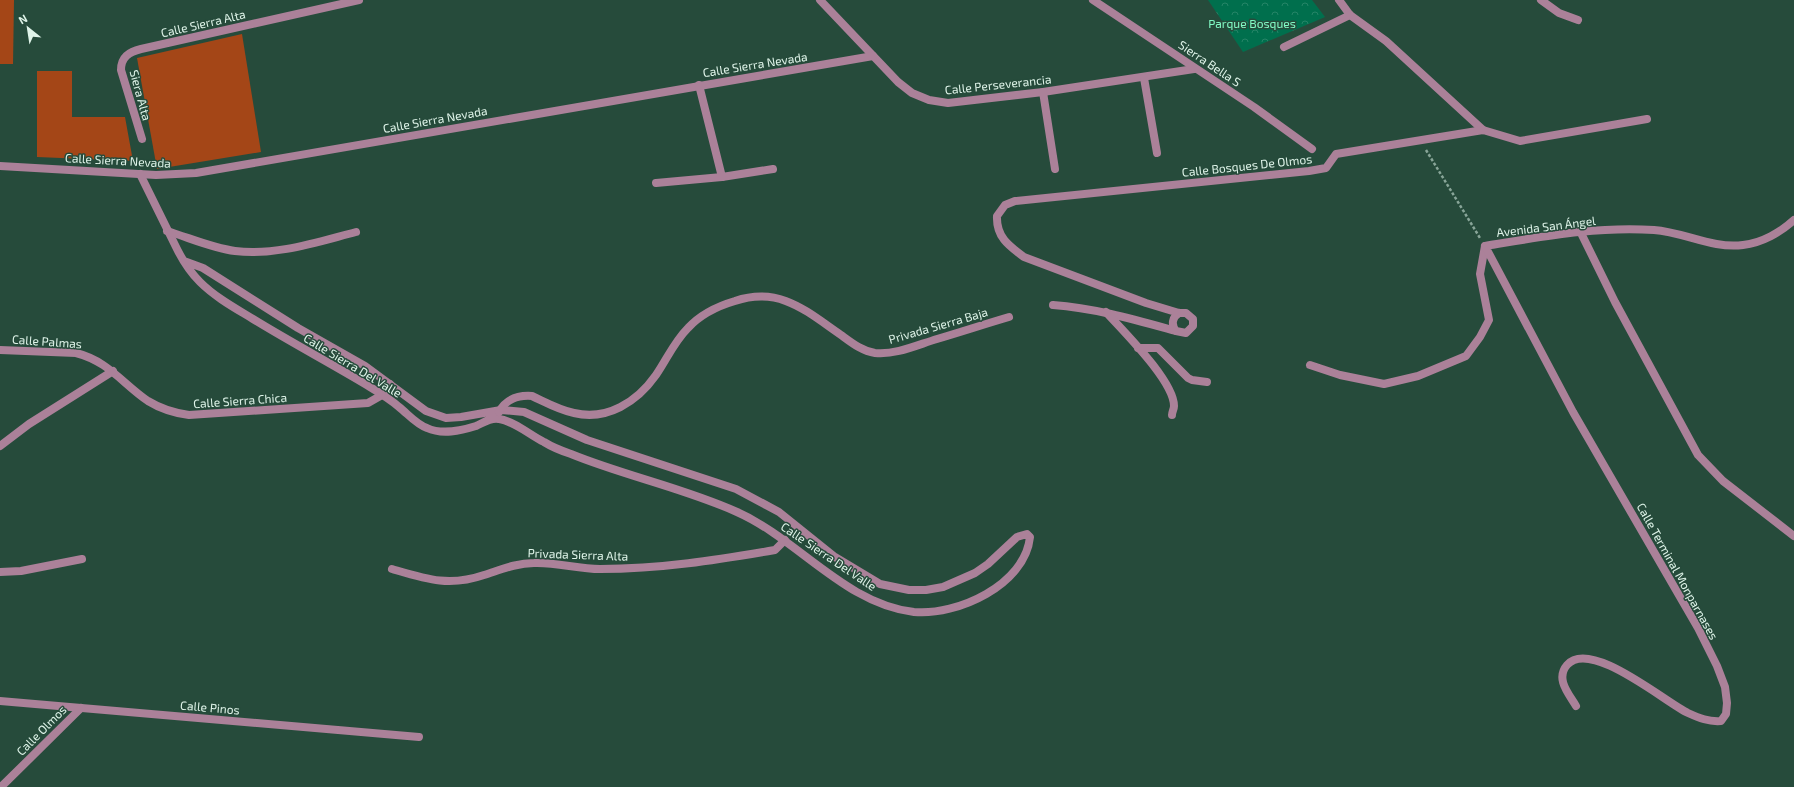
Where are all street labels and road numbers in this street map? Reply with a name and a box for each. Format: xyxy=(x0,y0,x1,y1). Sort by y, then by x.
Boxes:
street label: Calle Sierra Alta xyxy=(159,6,247,40)
street label: Sierra Bella S xyxy=(1176,37,1244,89)
street label: Calle Sierra Nevada xyxy=(702,49,808,79)
street label: Siera Alta xyxy=(128,68,154,122)
street label: Calle Perseverancia xyxy=(944,71,1052,97)
street label: Calle Sierra Nevada xyxy=(382,103,488,135)
street label: Calle Sierra Nevada xyxy=(65,150,171,170)
street label: Calle Bosques De Olmos xyxy=(1181,151,1313,179)
street label: Avenida San Ángel xyxy=(1496,213,1597,239)
street label: Privada Sierra Baja xyxy=(887,304,989,347)
street label: Calle Sierra Del Valle xyxy=(301,330,405,400)
street label: Calle Palmas xyxy=(12,332,82,350)
street label: Calle Sierra Chica xyxy=(193,390,287,410)
street label: Calle Terminal Monparnases xyxy=(1635,500,1721,642)
street label: Calle Sierra Del Valle xyxy=(779,519,879,593)
street label: Privada Sierra Alta xyxy=(527,545,629,563)
street label: Calle Pinos xyxy=(180,697,240,717)
street label: Calle Olmos xyxy=(13,702,69,758)

